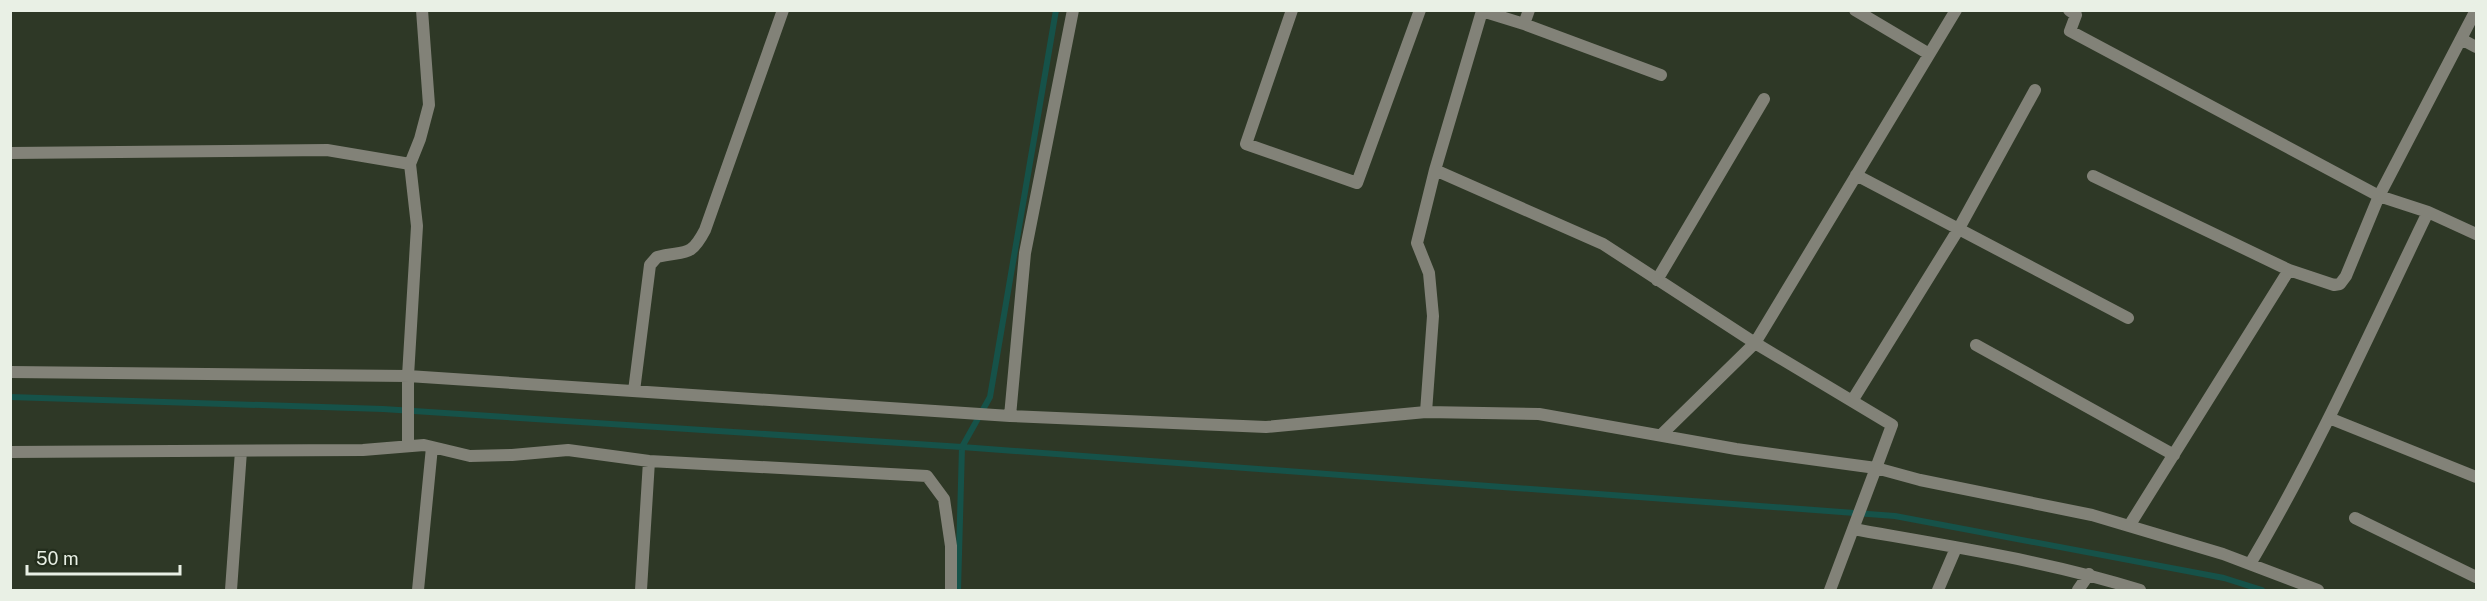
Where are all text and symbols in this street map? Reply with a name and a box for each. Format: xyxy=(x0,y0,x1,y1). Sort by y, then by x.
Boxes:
scale bar xyxy=(27,538,180,576)
text: 50 m xyxy=(36,548,79,569)

